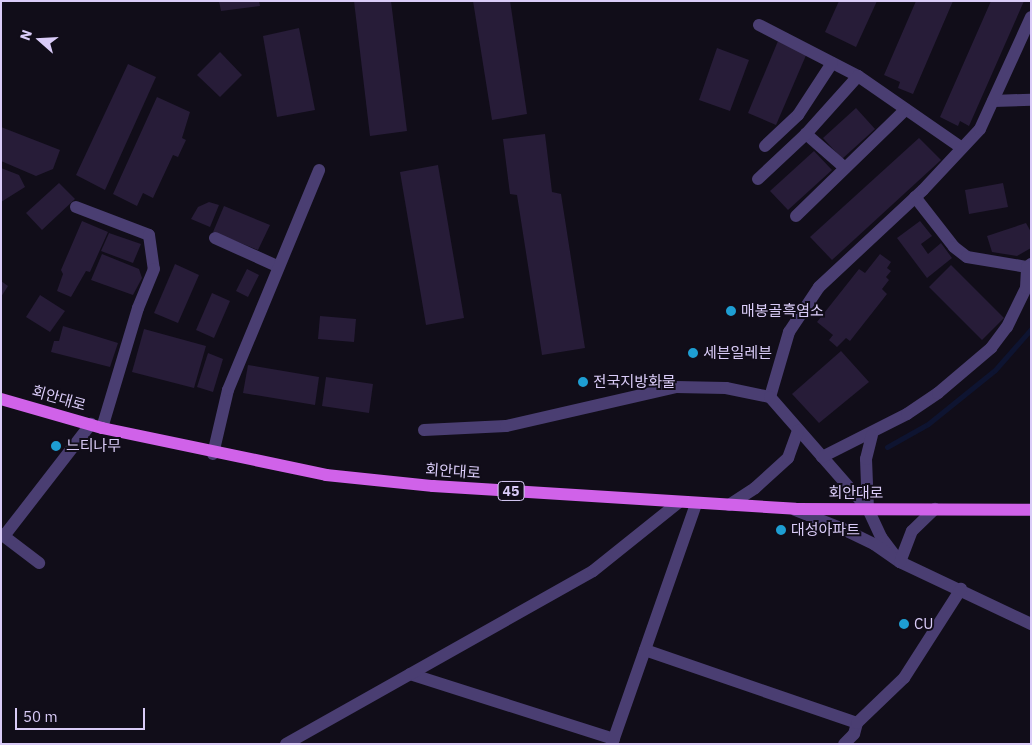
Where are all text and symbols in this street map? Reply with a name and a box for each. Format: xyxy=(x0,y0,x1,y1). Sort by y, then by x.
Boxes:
north arrow xyxy=(15,15,65,65)
text: N xyxy=(16,27,36,43)
place label: 매봉골흑염소 xyxy=(741,302,824,320)
marker: 매봉골흑염소 xyxy=(725,305,737,317)
place label: 세븐일레븐 xyxy=(703,344,772,362)
marker: 세븐일레븐 xyxy=(687,347,699,359)
place label: 전국지방화물 xyxy=(593,373,676,391)
marker: 전국지방화물 xyxy=(577,376,589,388)
street label: 회안대로 xyxy=(30,382,88,414)
place label: 느티나무 xyxy=(66,437,121,455)
marker: 느티나무 xyxy=(50,440,62,452)
street label: 회안대로 xyxy=(425,460,481,482)
road number: 45 xyxy=(497,480,525,502)
street label: 회안대로 xyxy=(828,484,884,502)
place label: 대성아파트 xyxy=(791,521,860,539)
marker: 대성아파트 xyxy=(775,524,787,536)
place label: CU xyxy=(914,615,933,633)
marker: CU xyxy=(898,618,910,630)
scale bar xyxy=(18,698,148,730)
text: 50 m xyxy=(23,707,58,726)

